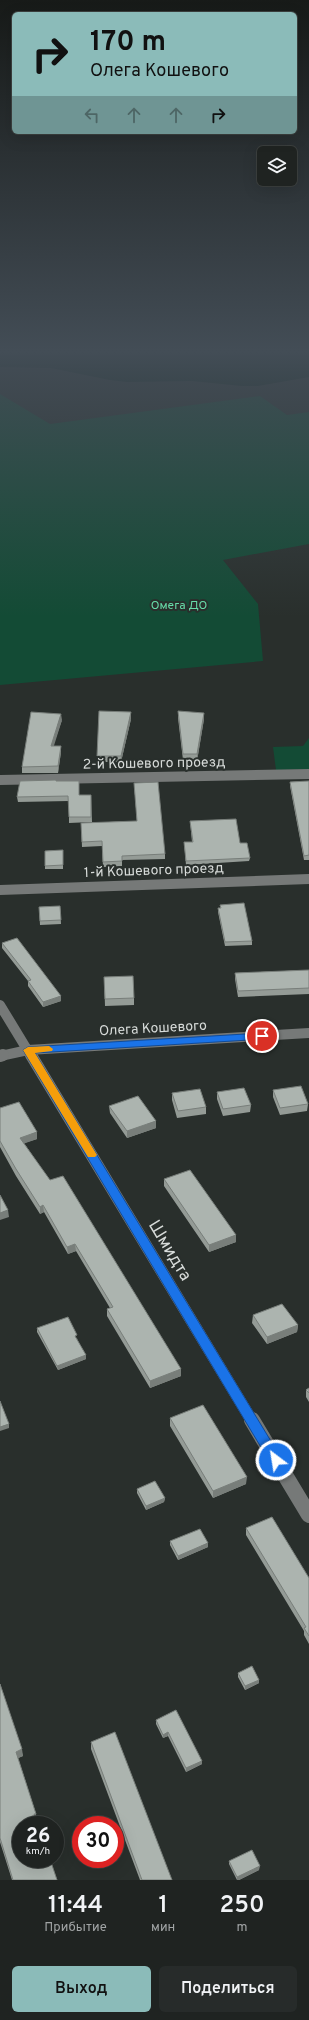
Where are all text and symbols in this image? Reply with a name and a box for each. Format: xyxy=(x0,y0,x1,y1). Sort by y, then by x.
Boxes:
text: 170 m xyxy=(90,25,166,61)
icon: right xyxy=(24,28,76,80)
text: Олега Кошевого xyxy=(90,60,229,83)
icon: left xyxy=(81,104,103,126)
icon: ahead xyxy=(123,104,145,126)
icon: ahead xyxy=(165,104,187,126)
icon: right xyxy=(207,104,229,126)
map controls xyxy=(257,146,297,186)
button: layers xyxy=(257,146,297,186)
park label: Омега ДО xyxy=(151,598,207,614)
street label: 2-й Кошевого проезд xyxy=(82,754,226,774)
street label: 1-й Кошевого проезд xyxy=(84,860,224,882)
street label: Олега Кошевого xyxy=(99,1018,208,1040)
pin xyxy=(245,1019,279,1053)
icon: arrive xyxy=(251,1025,273,1047)
street label: Шмидта xyxy=(142,1216,196,1286)
position arrow xyxy=(255,1439,297,1481)
speed limit sign: 30 xyxy=(72,1816,124,1868)
text: 26 xyxy=(26,1824,50,1850)
text: km/h xyxy=(26,1845,50,1858)
text: 11:44 xyxy=(48,1891,103,1921)
text: 1 xyxy=(158,1891,168,1921)
text: 250 xyxy=(220,1891,265,1921)
text: Прибытие xyxy=(44,1920,107,1936)
text: мин xyxy=(151,1920,175,1936)
text: m xyxy=(237,1920,248,1936)
button: Выход xyxy=(12,1966,151,2012)
button: Поделиться xyxy=(159,1966,297,2012)

